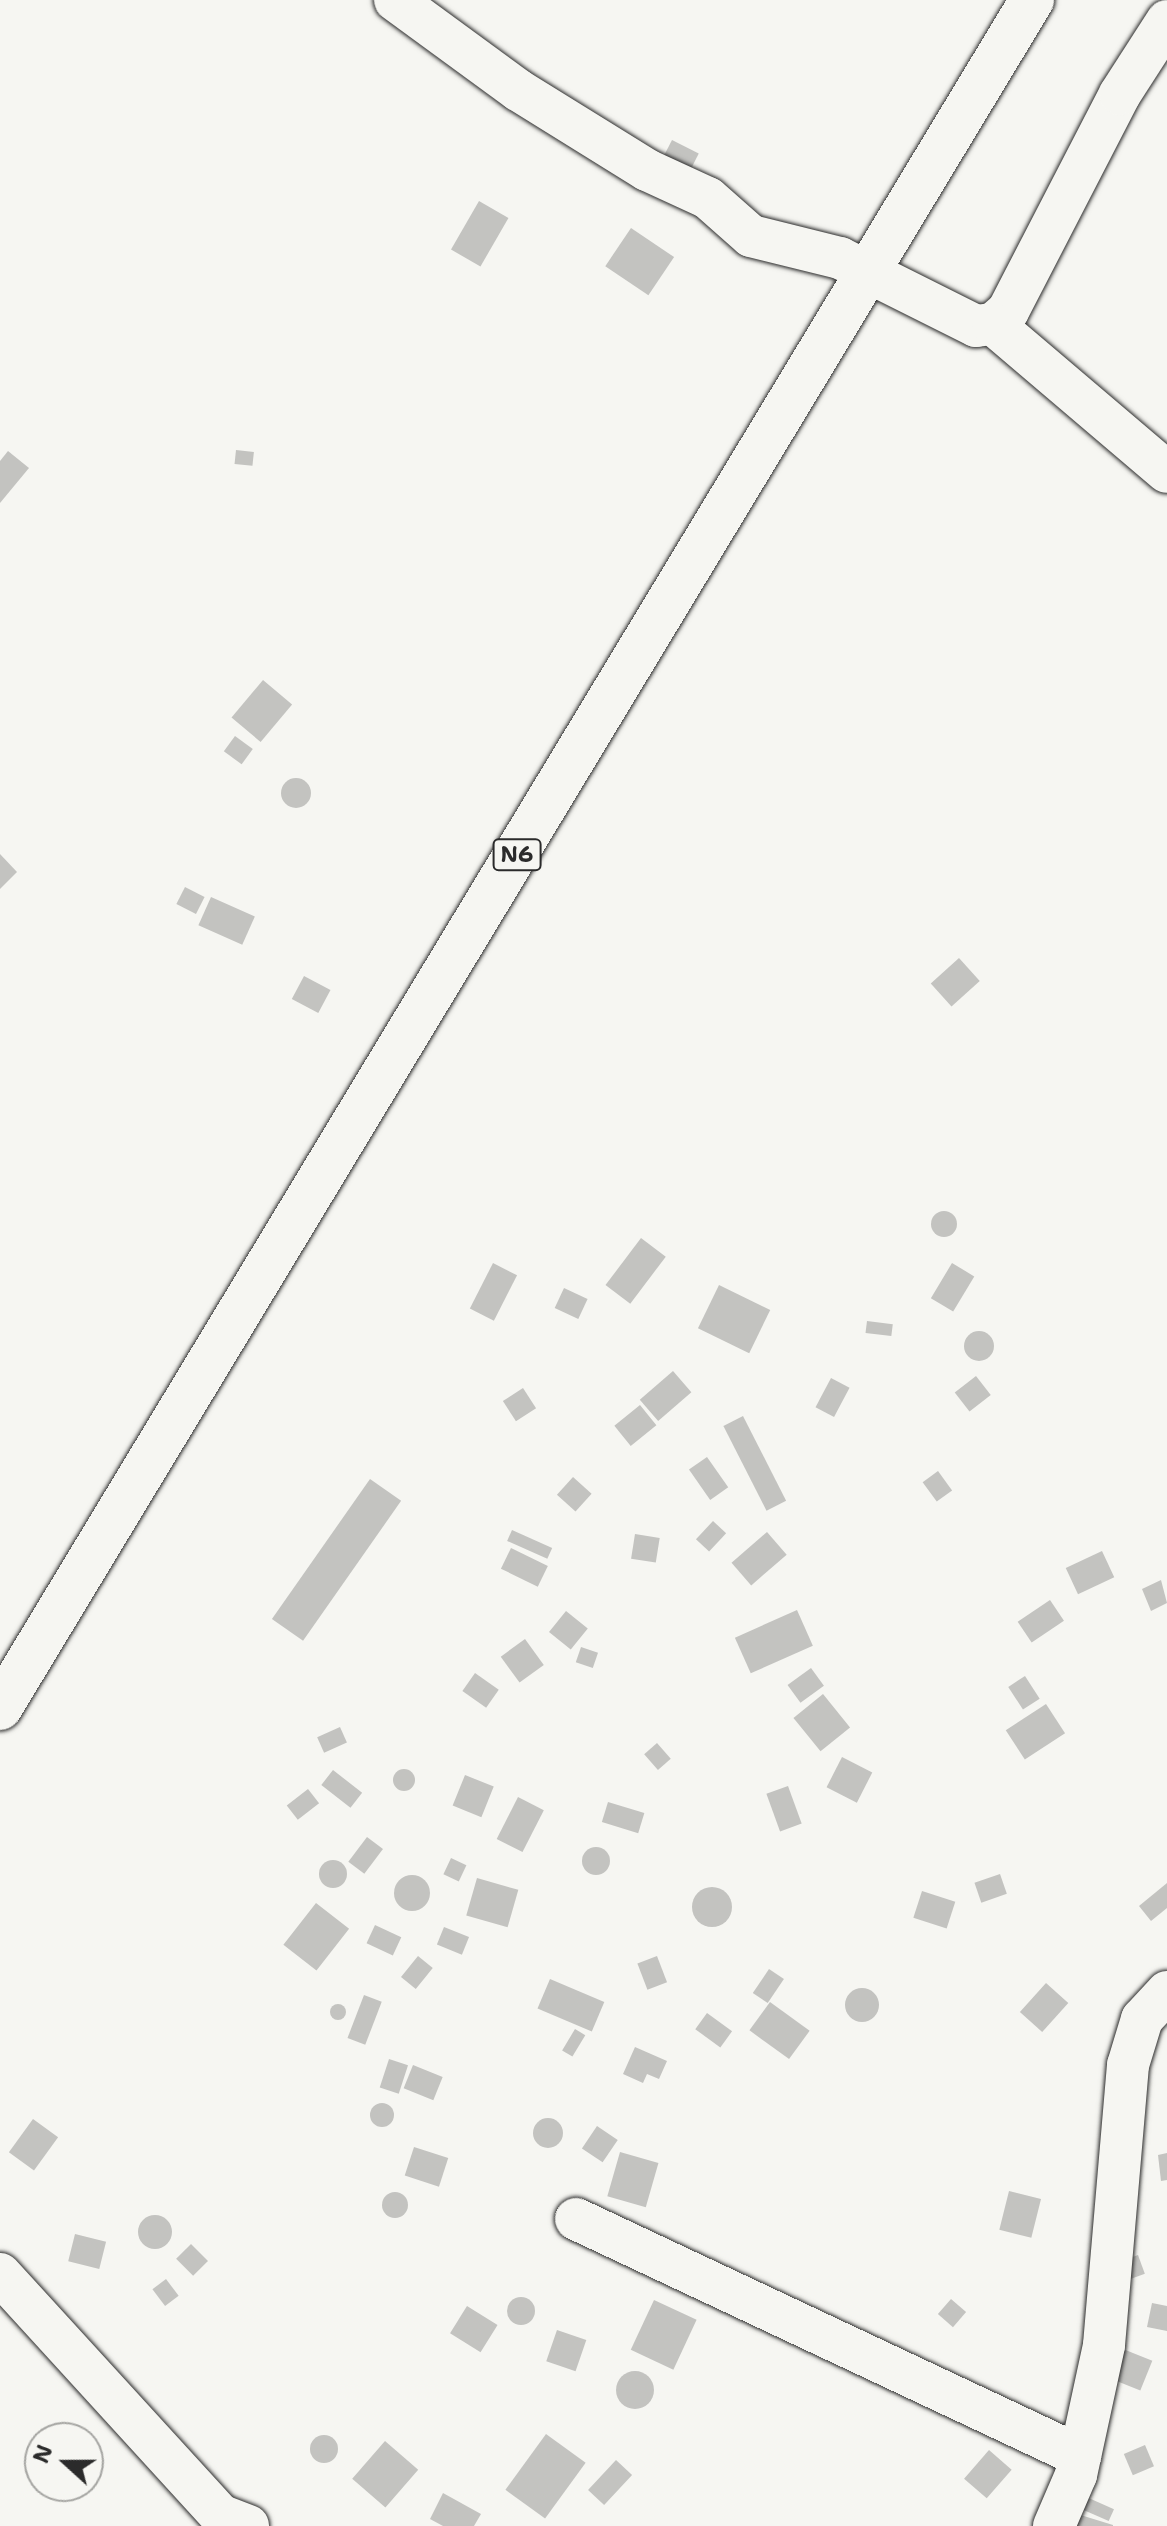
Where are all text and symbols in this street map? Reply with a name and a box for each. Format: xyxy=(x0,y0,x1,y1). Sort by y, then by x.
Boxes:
road number: N6 xyxy=(491,837,543,873)
north arrow xyxy=(24,2422,104,2502)
text: N xyxy=(26,2441,60,2467)

